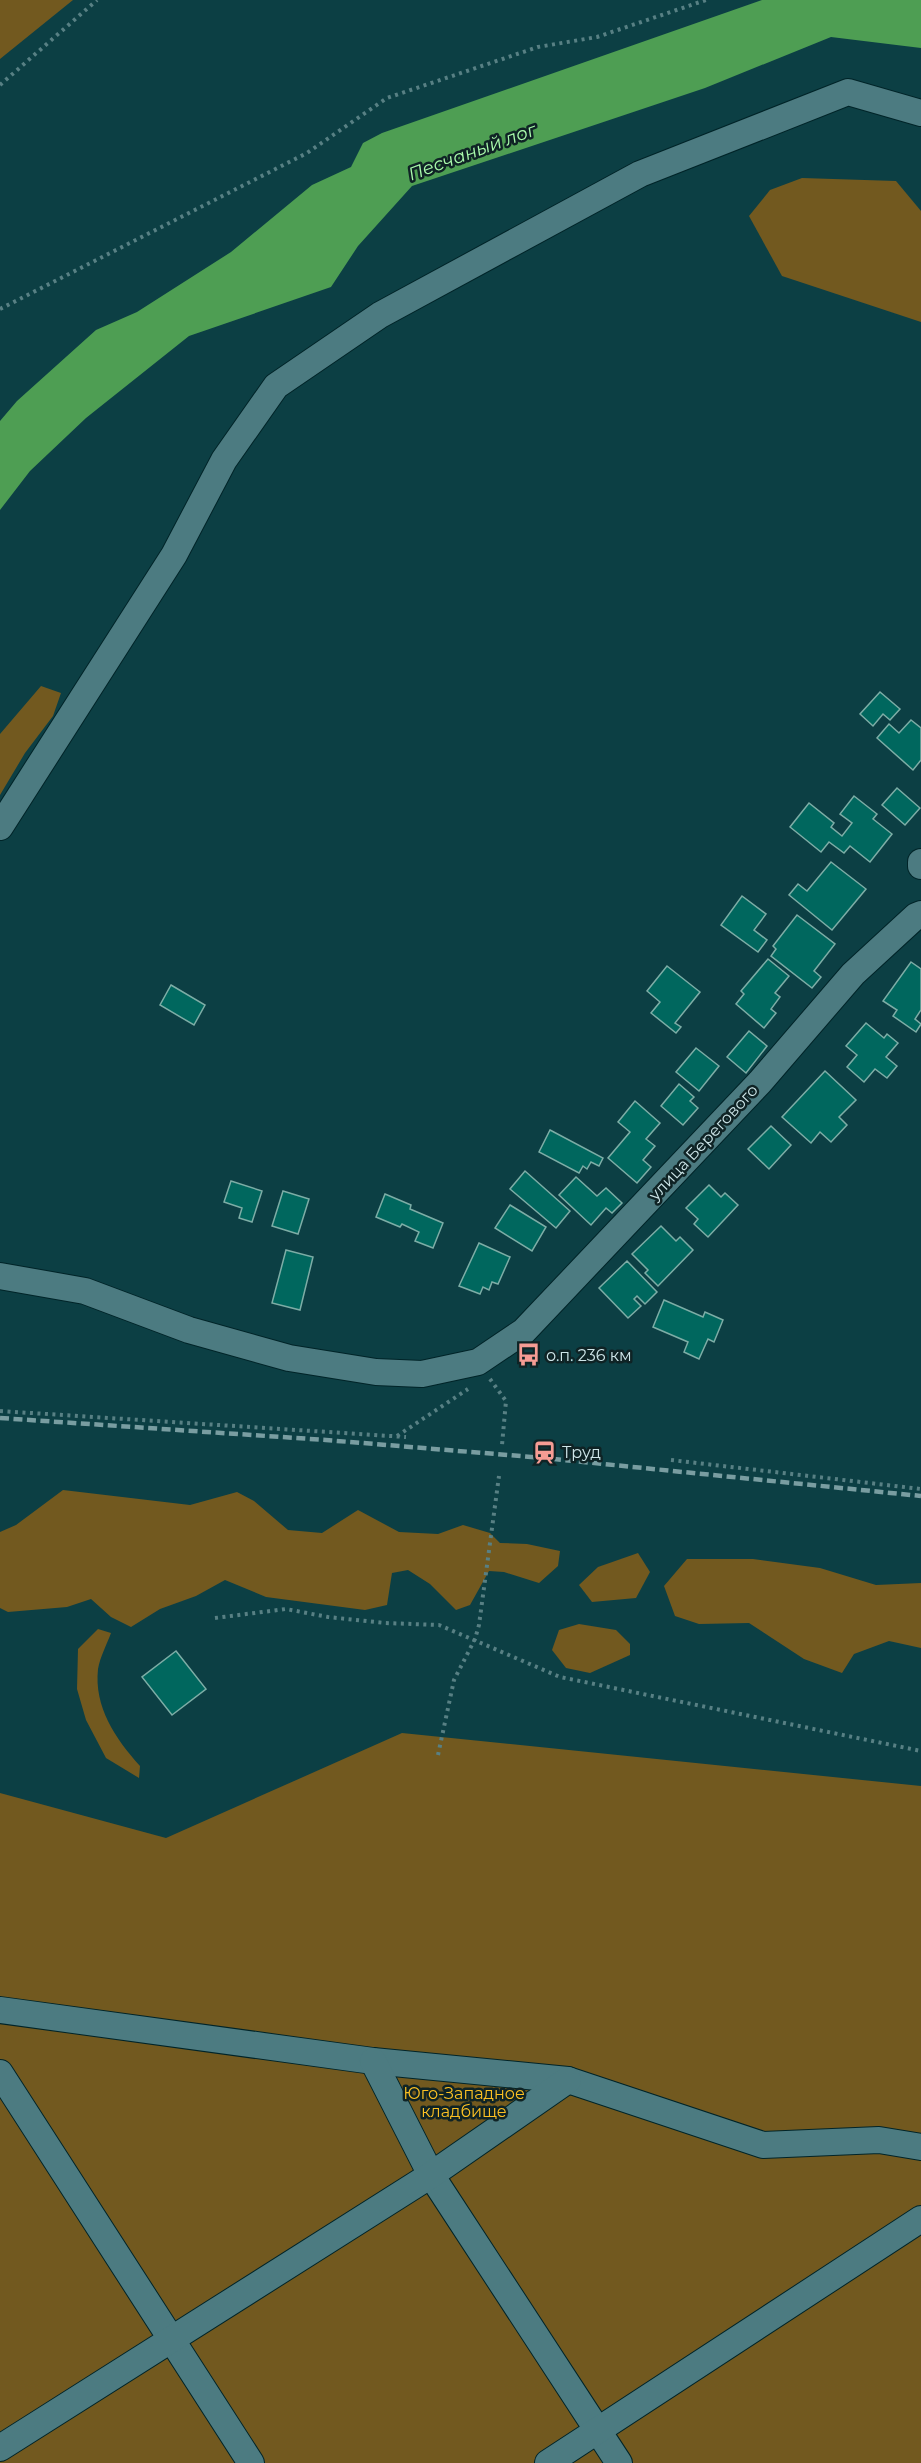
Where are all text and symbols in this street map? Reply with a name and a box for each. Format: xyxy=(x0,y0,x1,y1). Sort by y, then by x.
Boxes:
water label: Песчаный лог xyxy=(405,118,540,185)
street label: улица Берегового xyxy=(644,1081,762,1205)
bus stop icon: о.п. 236 км xyxy=(515,1342,541,1368)
place label: о.п. 236 км xyxy=(546,1346,632,1365)
station icon: Труд xyxy=(531,1439,557,1465)
place label: Труд xyxy=(562,1443,601,1462)
park label: Юго-Западное кладбище xyxy=(403,2084,525,2121)

